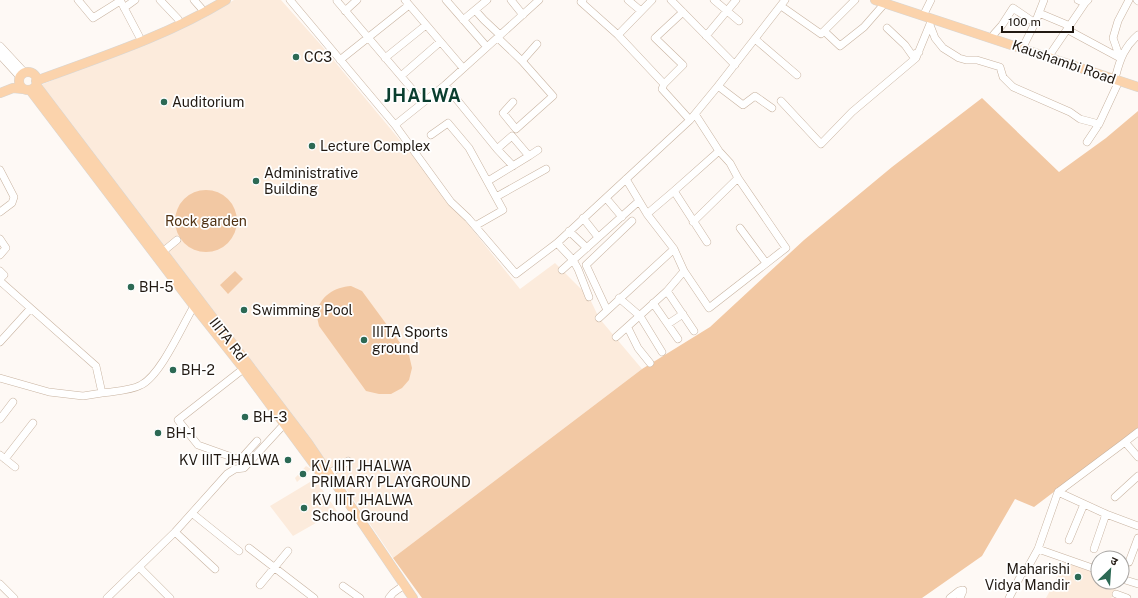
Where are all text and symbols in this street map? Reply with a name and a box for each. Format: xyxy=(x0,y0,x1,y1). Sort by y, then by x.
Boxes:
scale bar xyxy=(1002,8,1073,34)
text: 100 m xyxy=(1008,15,1041,29)
street label: Kaushambi Road xyxy=(1010,37,1118,87)
place label: CC3 xyxy=(304,49,332,65)
marker: CC3 xyxy=(291,52,301,62)
district label: JHALWA xyxy=(384,85,462,106)
place label: Auditorium xyxy=(172,94,244,110)
marker: Auditorium xyxy=(159,97,169,107)
place label: Lecture Complex xyxy=(320,138,431,154)
marker: Lecture Complex xyxy=(307,141,317,151)
place label: Administrative Building xyxy=(264,165,358,197)
marker: Administrative Building xyxy=(251,176,261,186)
park label: Rock garden xyxy=(165,213,247,229)
place label: BH-5 xyxy=(139,279,173,295)
marker: BH-5 xyxy=(126,282,136,292)
place label: Swimming Pool xyxy=(252,302,353,318)
marker: Swimming Pool xyxy=(239,305,249,315)
street label: IIITA Rd xyxy=(206,314,250,364)
place label: IIITA Sports ground xyxy=(372,324,448,356)
marker: IIITA Sports ground xyxy=(359,335,369,345)
place label: BH-2 xyxy=(181,362,215,378)
marker: BH-2 xyxy=(168,365,178,375)
place label: BH-3 xyxy=(253,409,287,425)
marker: BH-3 xyxy=(240,412,250,422)
place label: BH-1 xyxy=(166,425,196,441)
marker: BH-1 xyxy=(153,428,163,438)
place label: KV IIIT JHALWA xyxy=(179,452,280,468)
marker: KV IIIT JHALWA xyxy=(283,455,293,465)
place label: KV IIIT JHALWA PRIMARY PLAYGROUND xyxy=(311,458,471,490)
marker: KV IIIT JHALWA PRIMARY PLAYGROUND xyxy=(298,469,308,479)
place label: KV IIIT JHALWA School Ground xyxy=(312,492,413,524)
marker: KV IIIT JHALWA School Ground xyxy=(299,503,309,513)
north arrow xyxy=(1090,550,1130,590)
text: उ xyxy=(1109,554,1120,568)
place label: Maharishi Vidya Mandir xyxy=(985,561,1070,593)
marker: Maharishi Vidya Mandir xyxy=(1073,572,1083,582)

